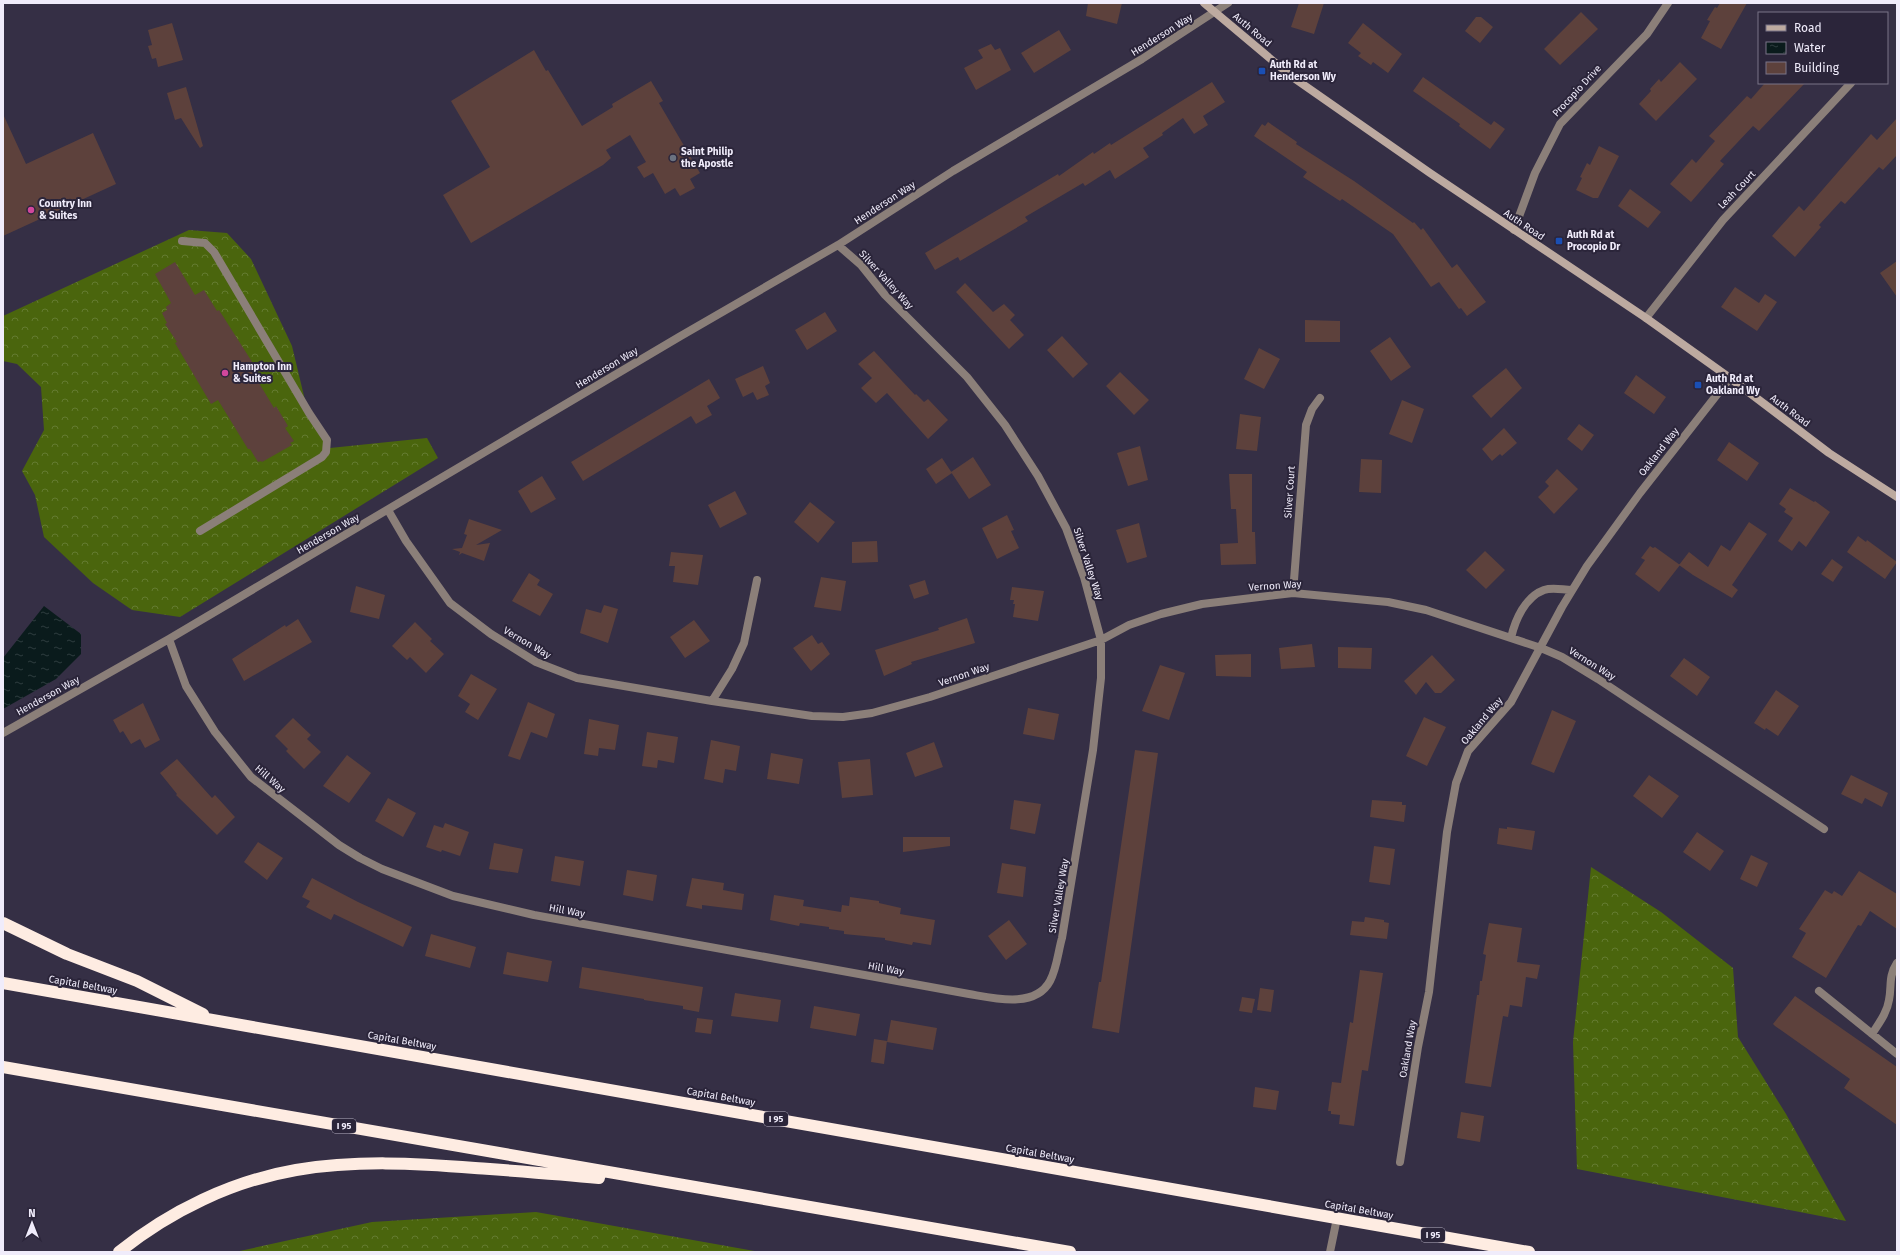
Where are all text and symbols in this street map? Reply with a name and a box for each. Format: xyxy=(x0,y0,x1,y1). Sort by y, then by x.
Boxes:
street label: Auth Road xyxy=(1230,10,1274,50)
street label: Henderson Way xyxy=(1129,11,1195,59)
legend xyxy=(1758,12,1888,84)
text: Road xyxy=(1794,21,1822,35)
text: Water xyxy=(1794,41,1826,55)
place label: Auth Rd at Henderson Wy xyxy=(1269,59,1337,83)
text: Building xyxy=(1794,61,1840,75)
street label: Procopio Drive xyxy=(1550,63,1604,119)
marker: Auth Rd at Henderson Wy xyxy=(1257,66,1267,76)
place label: Saint Philip the Apostle xyxy=(681,146,734,170)
marker: Saint Philip the Apostle xyxy=(668,153,678,163)
street label: Leah Court xyxy=(1716,168,1758,212)
street label: Henderson Way xyxy=(852,179,918,227)
place label: Country Inn & Suites xyxy=(39,198,92,222)
marker: Country Inn & Suites xyxy=(26,205,36,215)
street label: Auth Road xyxy=(1501,207,1547,243)
place label: Auth Rd at Procopio Dr xyxy=(1566,229,1621,253)
marker: Auth Rd at Procopio Dr xyxy=(1554,236,1564,246)
street label: Silver Valley Way xyxy=(856,248,916,312)
street label: Henderson Way xyxy=(574,345,640,391)
place label: Hampton Inn & Suites xyxy=(233,361,292,385)
marker: Hampton Inn & Suites xyxy=(220,368,230,378)
place label: Auth Rd at Oakland Wy xyxy=(1705,373,1761,397)
marker: Auth Rd at Oakland Wy xyxy=(1693,380,1703,390)
street label: Auth Road xyxy=(1768,392,1812,430)
street label: Oakland Way xyxy=(1636,425,1682,479)
street label: Silver Court xyxy=(1282,465,1298,519)
street label: Henderson Way xyxy=(294,511,362,557)
street label: Silver Valley Way xyxy=(1071,526,1105,602)
street label: Vernon Way xyxy=(1248,578,1302,594)
street label: Vernon Way xyxy=(501,625,553,661)
street label: Vernon Way xyxy=(1566,645,1618,683)
street label: Vernon Way xyxy=(937,661,991,689)
street label: Henderson Way xyxy=(14,674,82,718)
street label: Oakland Way xyxy=(1459,695,1505,747)
street label: Hill Way xyxy=(252,763,288,795)
street label: Silver Valley Way xyxy=(1047,858,1071,934)
street label: Hill Way xyxy=(548,902,586,920)
street label: Hill Way xyxy=(867,960,905,978)
street label: Capital Beltway xyxy=(48,973,118,997)
street label: Oakland Way xyxy=(1397,1019,1419,1079)
street label: Capital Beltway xyxy=(367,1029,437,1053)
street label: Capital Beltway xyxy=(686,1085,756,1109)
road number: I 95 xyxy=(764,1112,788,1126)
road number: I 95 xyxy=(332,1119,356,1133)
street label: Capital Beltway xyxy=(1005,1142,1075,1166)
street label: Capital Beltway xyxy=(1324,1198,1394,1222)
north arrow xyxy=(12,1203,52,1243)
text: N xyxy=(28,1207,36,1220)
road number: I 95 xyxy=(1421,1228,1445,1242)

